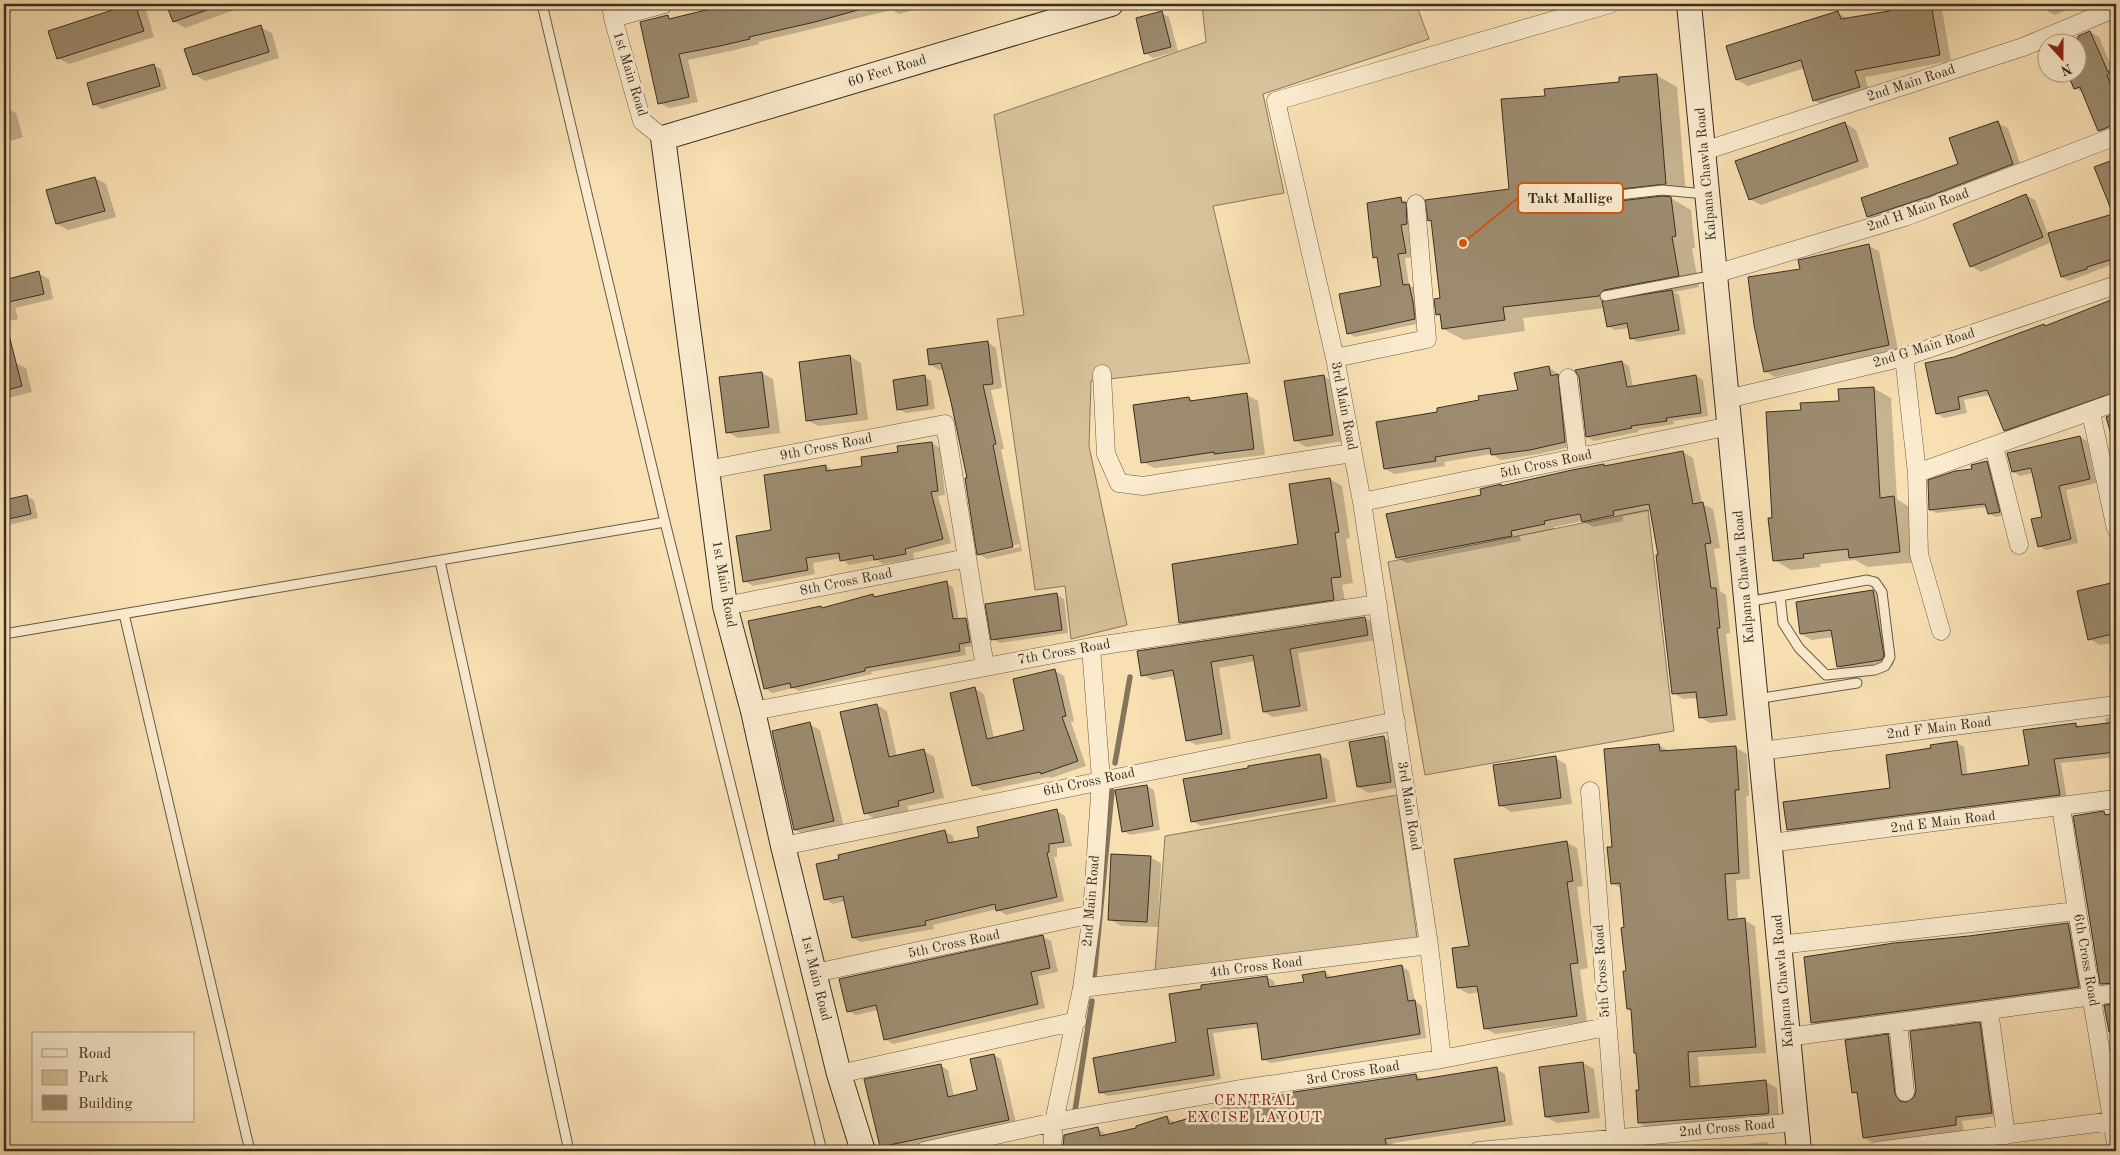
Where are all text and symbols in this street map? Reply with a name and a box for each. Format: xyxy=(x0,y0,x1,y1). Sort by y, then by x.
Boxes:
street label: 1st Main Road xyxy=(610,30,650,118)
north arrow xyxy=(2038,32,2088,82)
street label: 60 Feet Road xyxy=(846,52,928,90)
text: N xyxy=(2059,61,2074,78)
street label: 2nd Main Road xyxy=(1865,62,1957,104)
street label: Kalpana Chawla Road xyxy=(1693,107,1719,241)
callout: Takt Mallige xyxy=(1518,183,1623,213)
street label: 2nd H Main Road xyxy=(1865,186,1971,234)
text: Takt Mallige xyxy=(1527,192,1613,207)
street label: 2nd G Main Road xyxy=(1871,326,1977,370)
street label: 3rd Main Road xyxy=(1329,360,1359,452)
street label: 9th Cross Road xyxy=(779,431,873,463)
street label: 5th Cross Road xyxy=(1499,447,1593,481)
street label: Kalpana Chawla Road xyxy=(1731,510,1757,644)
street label: 1st Main Road xyxy=(709,539,739,629)
street label: 8th Cross Road xyxy=(799,566,893,598)
street label: 7th Cross Road xyxy=(1017,637,1111,667)
street label: 2nd F Main Road xyxy=(1886,715,1992,741)
street label: 3rd Main Road xyxy=(1395,760,1423,852)
street label: 6th Cross Road xyxy=(1042,765,1136,799)
street label: 2nd E Main Road xyxy=(1890,809,1996,835)
street label: 2nd Main Road xyxy=(1080,855,1102,947)
street label: 6th Cross Road xyxy=(2071,913,2101,1007)
street label: Kalpana Chawla Road xyxy=(1770,914,1796,1048)
street label: 5th Cross Road xyxy=(1592,924,1612,1018)
street label: 5th Cross Road xyxy=(907,927,1001,961)
street label: 1st Main Road xyxy=(799,934,833,1022)
street label: 4th Cross Road xyxy=(1209,954,1303,980)
legend xyxy=(32,1032,195,1122)
text: Road xyxy=(78,1047,112,1062)
street label: 3rd Cross Road xyxy=(1305,1059,1401,1087)
text: Park xyxy=(78,1071,109,1086)
district label: CENTRAL EXCISE LAYOUT xyxy=(1187,1094,1323,1126)
text: Building xyxy=(78,1097,133,1112)
street label: 2nd Cross Road xyxy=(1678,1117,1776,1139)

